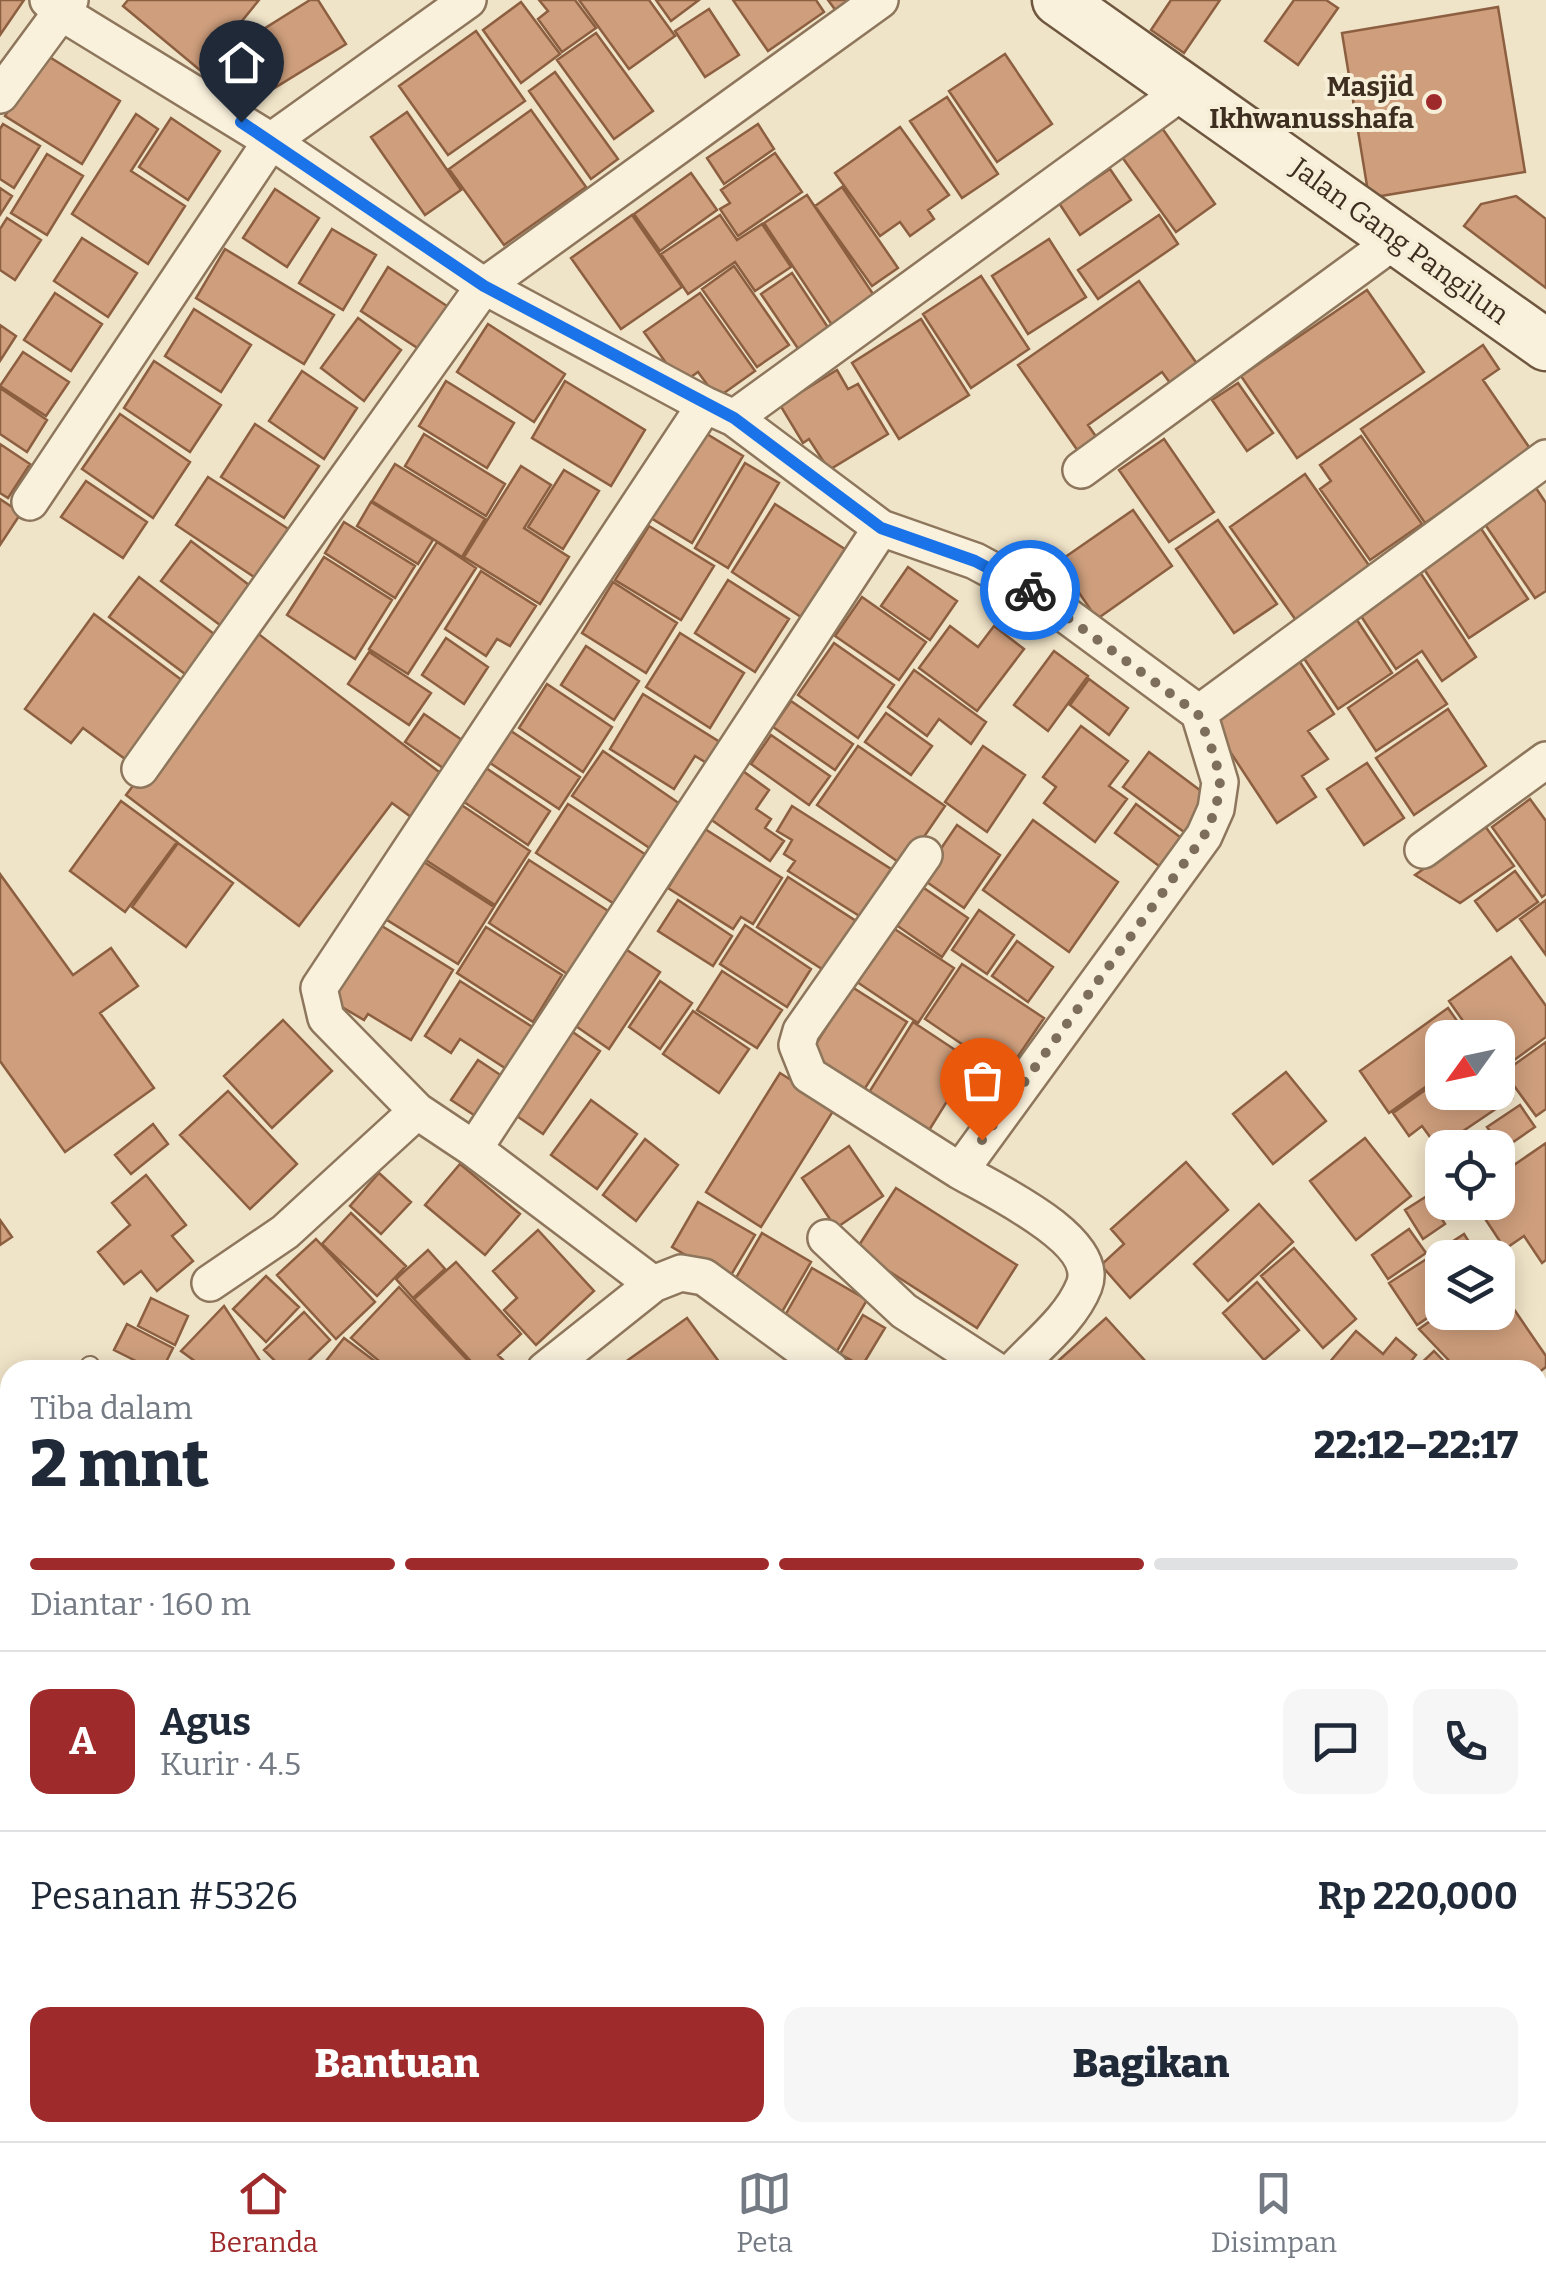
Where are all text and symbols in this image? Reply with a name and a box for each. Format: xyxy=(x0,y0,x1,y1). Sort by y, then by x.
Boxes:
pin xyxy=(199,20,284,123)
icon: home xyxy=(214,35,269,90)
place label: Masjid Ikhwanusshafa xyxy=(1209,70,1414,135)
marker: Masjid Ikhwanusshafa xyxy=(1423,91,1445,113)
street label: Jalan Gang Pangilun xyxy=(1284,150,1515,331)
courier xyxy=(980,540,1080,640)
icon: bike xyxy=(1003,563,1058,618)
north arrow xyxy=(1425,1020,1515,1110)
map controls xyxy=(1425,1020,1515,1330)
pin xyxy=(940,1038,1025,1141)
icon: bag xyxy=(955,1053,1010,1108)
button: locate xyxy=(1425,1130,1515,1220)
button: layers xyxy=(1425,1240,1515,1330)
text: Tiba dalam xyxy=(30,1389,193,1427)
text: 22:12–22:17 xyxy=(1314,1422,1518,1468)
text: 2 mnt xyxy=(30,1425,209,1503)
text: Diantar · 160 m xyxy=(30,1585,251,1623)
button: chat xyxy=(1283,1689,1388,1794)
button: phone xyxy=(1413,1689,1518,1794)
text: Agus xyxy=(160,1699,251,1745)
text: A xyxy=(69,1718,96,1764)
text: Kurir · 4.5 xyxy=(160,1745,301,1783)
text: Pesanan #5326 xyxy=(30,1873,298,1919)
text: Rp 220,000 xyxy=(1318,1873,1518,1919)
button: Bantuan xyxy=(30,2007,764,2122)
button: Bagikan xyxy=(784,2007,1518,2122)
tab: Beranda xyxy=(209,2166,318,2259)
tab: Peta xyxy=(736,2166,793,2259)
tab: Disimpan xyxy=(1211,2166,1337,2259)

